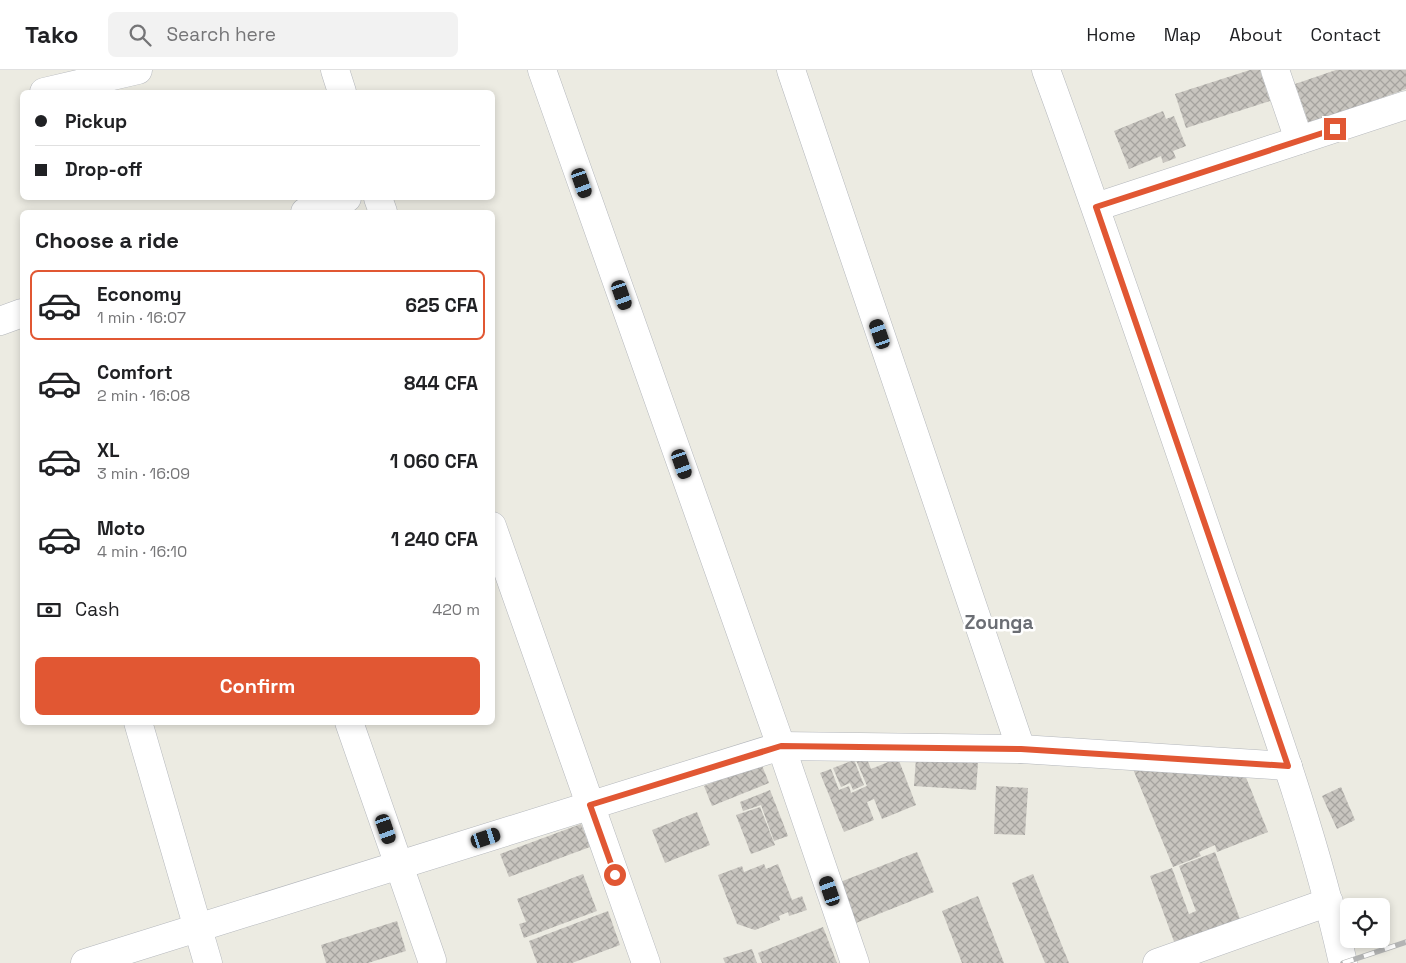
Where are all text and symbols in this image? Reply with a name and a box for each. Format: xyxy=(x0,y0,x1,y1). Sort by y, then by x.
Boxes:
search box xyxy=(108,12,458,57)
text: Tako xyxy=(25,19,78,50)
icon: search xyxy=(126,21,154,49)
text: Search here xyxy=(166,22,276,47)
text: Home xyxy=(1087,23,1136,46)
text: Map xyxy=(1164,23,1201,46)
text: About xyxy=(1229,23,1283,46)
text: Contact xyxy=(1311,23,1381,46)
text: Pickup xyxy=(65,109,127,134)
route end xyxy=(1324,118,1346,140)
text: Drop-off xyxy=(65,157,143,182)
car xyxy=(570,166,593,200)
text: Choose a ride xyxy=(35,226,179,254)
car xyxy=(610,278,633,312)
text: Economy xyxy=(97,282,181,307)
icon: car xyxy=(37,283,82,328)
text: 625 CFA xyxy=(405,293,478,318)
text: 1 min · 16:07 xyxy=(97,307,186,328)
car xyxy=(868,317,891,351)
text: Comfort xyxy=(97,360,173,385)
icon: car xyxy=(37,361,82,406)
text: 844 CFA xyxy=(404,371,478,396)
text: 2 min · 16:08 xyxy=(97,385,190,406)
text: XL xyxy=(97,438,120,463)
icon: car xyxy=(37,439,82,484)
car xyxy=(670,447,693,481)
text: 1 060 CFA xyxy=(390,449,478,474)
text: 3 min · 16:09 xyxy=(97,463,190,484)
text: Moto xyxy=(97,516,145,541)
icon: car xyxy=(37,517,82,562)
text: 1 240 CFA xyxy=(391,527,478,552)
text: 4 min · 16:10 xyxy=(97,541,187,562)
icon: cash xyxy=(35,596,63,624)
text: Cash xyxy=(75,597,120,622)
text: 420 m xyxy=(432,599,480,620)
district label: Zounga xyxy=(965,610,1033,635)
button: Confirm xyxy=(35,657,480,715)
car xyxy=(374,812,397,846)
car xyxy=(469,826,502,850)
route start xyxy=(604,864,626,886)
car xyxy=(818,874,841,908)
map controls xyxy=(1340,898,1390,948)
button: locate xyxy=(1340,898,1390,948)

